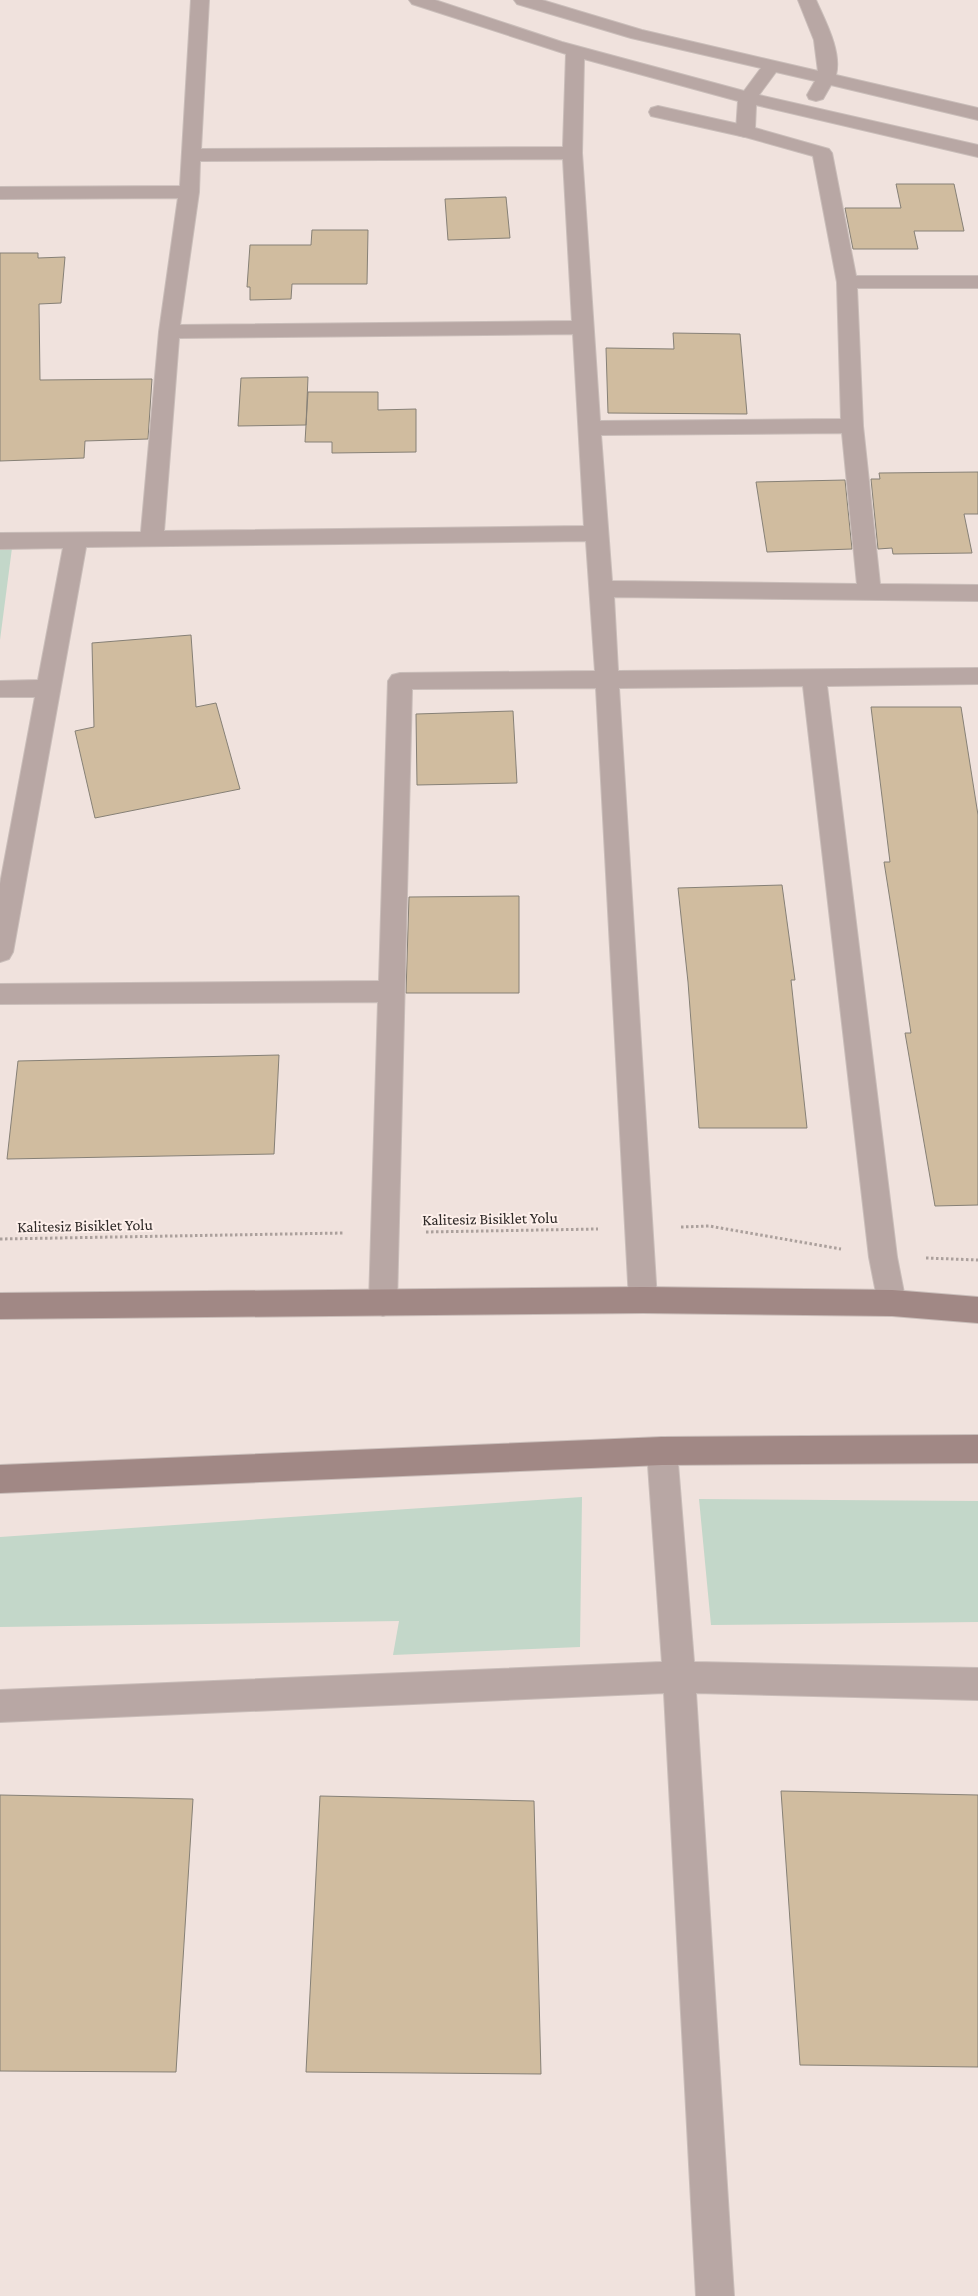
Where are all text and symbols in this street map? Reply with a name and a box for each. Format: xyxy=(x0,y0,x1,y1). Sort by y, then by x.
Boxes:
street label: Kalitesiz Bisiklet Yolu xyxy=(422,1209,559,1228)
street label: Kalitesiz Bisiklet Yolu xyxy=(17,1216,154,1235)

